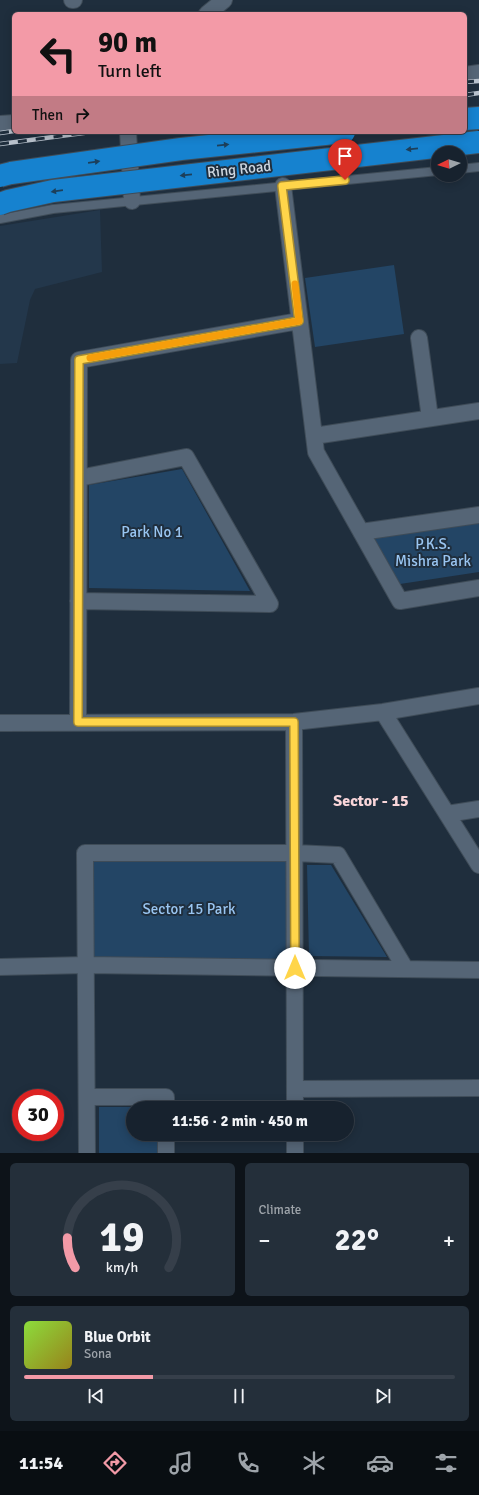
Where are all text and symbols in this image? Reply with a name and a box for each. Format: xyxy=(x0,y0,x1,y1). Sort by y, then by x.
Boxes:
text: 90 m xyxy=(98,26,157,60)
icon: left xyxy=(32,28,84,80)
text: Turn left xyxy=(98,60,161,82)
icon: right xyxy=(71,104,93,126)
text: Then xyxy=(32,106,63,124)
pin xyxy=(328,139,362,180)
one-way arrow xyxy=(217,142,229,148)
icon: arrive xyxy=(334,145,356,167)
one-way arrow xyxy=(406,146,418,152)
north arrow xyxy=(431,146,467,182)
map controls xyxy=(431,146,467,182)
street label: Ring Road xyxy=(206,157,272,181)
one-way arrow xyxy=(88,158,100,165)
one-way arrow xyxy=(180,172,192,178)
one-way arrow xyxy=(51,188,63,194)
park label: Park No 1 xyxy=(121,523,183,541)
park label: P.K.S. Mishra Park xyxy=(395,535,471,570)
district label: Sector - 15 xyxy=(333,791,409,811)
park label: Sector 15 Park xyxy=(143,900,236,918)
position arrow xyxy=(274,947,316,989)
speed limit sign: 30 xyxy=(12,1089,64,1141)
text: 11:56 · 2 min · 450 m xyxy=(172,1112,308,1130)
text: Climate xyxy=(259,1202,301,1218)
text: 19 xyxy=(100,1211,145,1262)
text: 22° xyxy=(335,1222,379,1259)
text: − xyxy=(259,1227,270,1254)
text: + xyxy=(443,1227,455,1254)
text: km/h xyxy=(106,1258,138,1275)
text: Blue Orbit xyxy=(84,1328,151,1346)
text: Sona xyxy=(84,1346,112,1362)
icon: previous xyxy=(85,1385,107,1407)
icon: pause xyxy=(228,1385,250,1407)
icon: next xyxy=(372,1385,394,1407)
icon: directions xyxy=(101,1449,129,1477)
icon: music xyxy=(167,1449,195,1477)
icon: phone xyxy=(234,1449,262,1477)
icon: climate xyxy=(300,1449,328,1477)
icon: car xyxy=(366,1449,394,1477)
icon: filters xyxy=(432,1449,460,1477)
text: 11:54 xyxy=(19,1452,63,1474)

